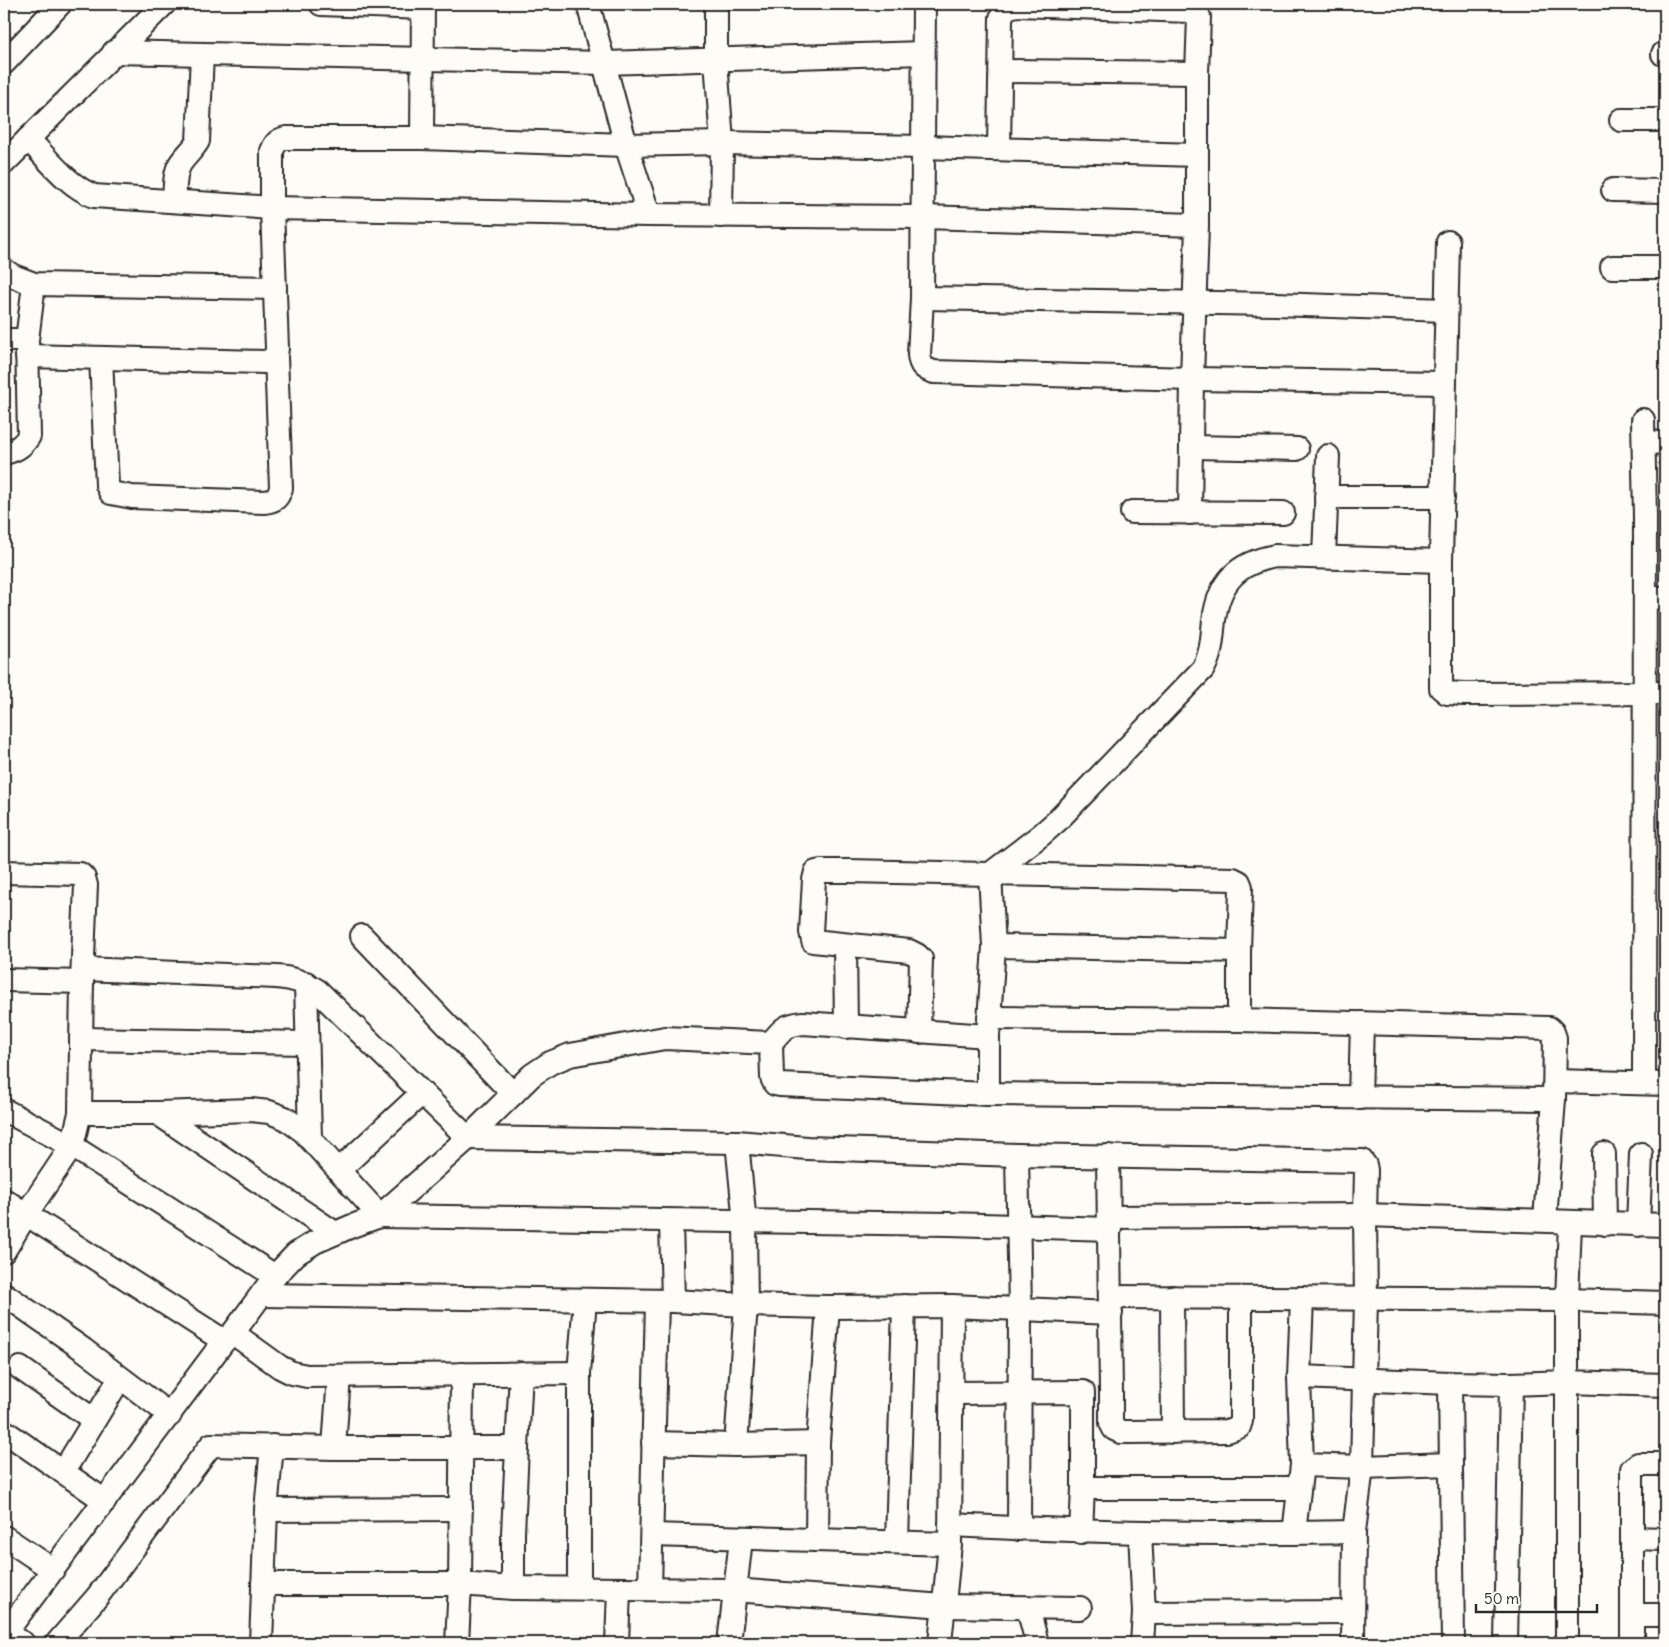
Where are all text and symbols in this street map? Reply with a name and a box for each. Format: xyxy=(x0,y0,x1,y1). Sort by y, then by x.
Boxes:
scale bar xyxy=(1476,1582,1598,1614)
text: 50 m xyxy=(1484,1589,1519,1608)

